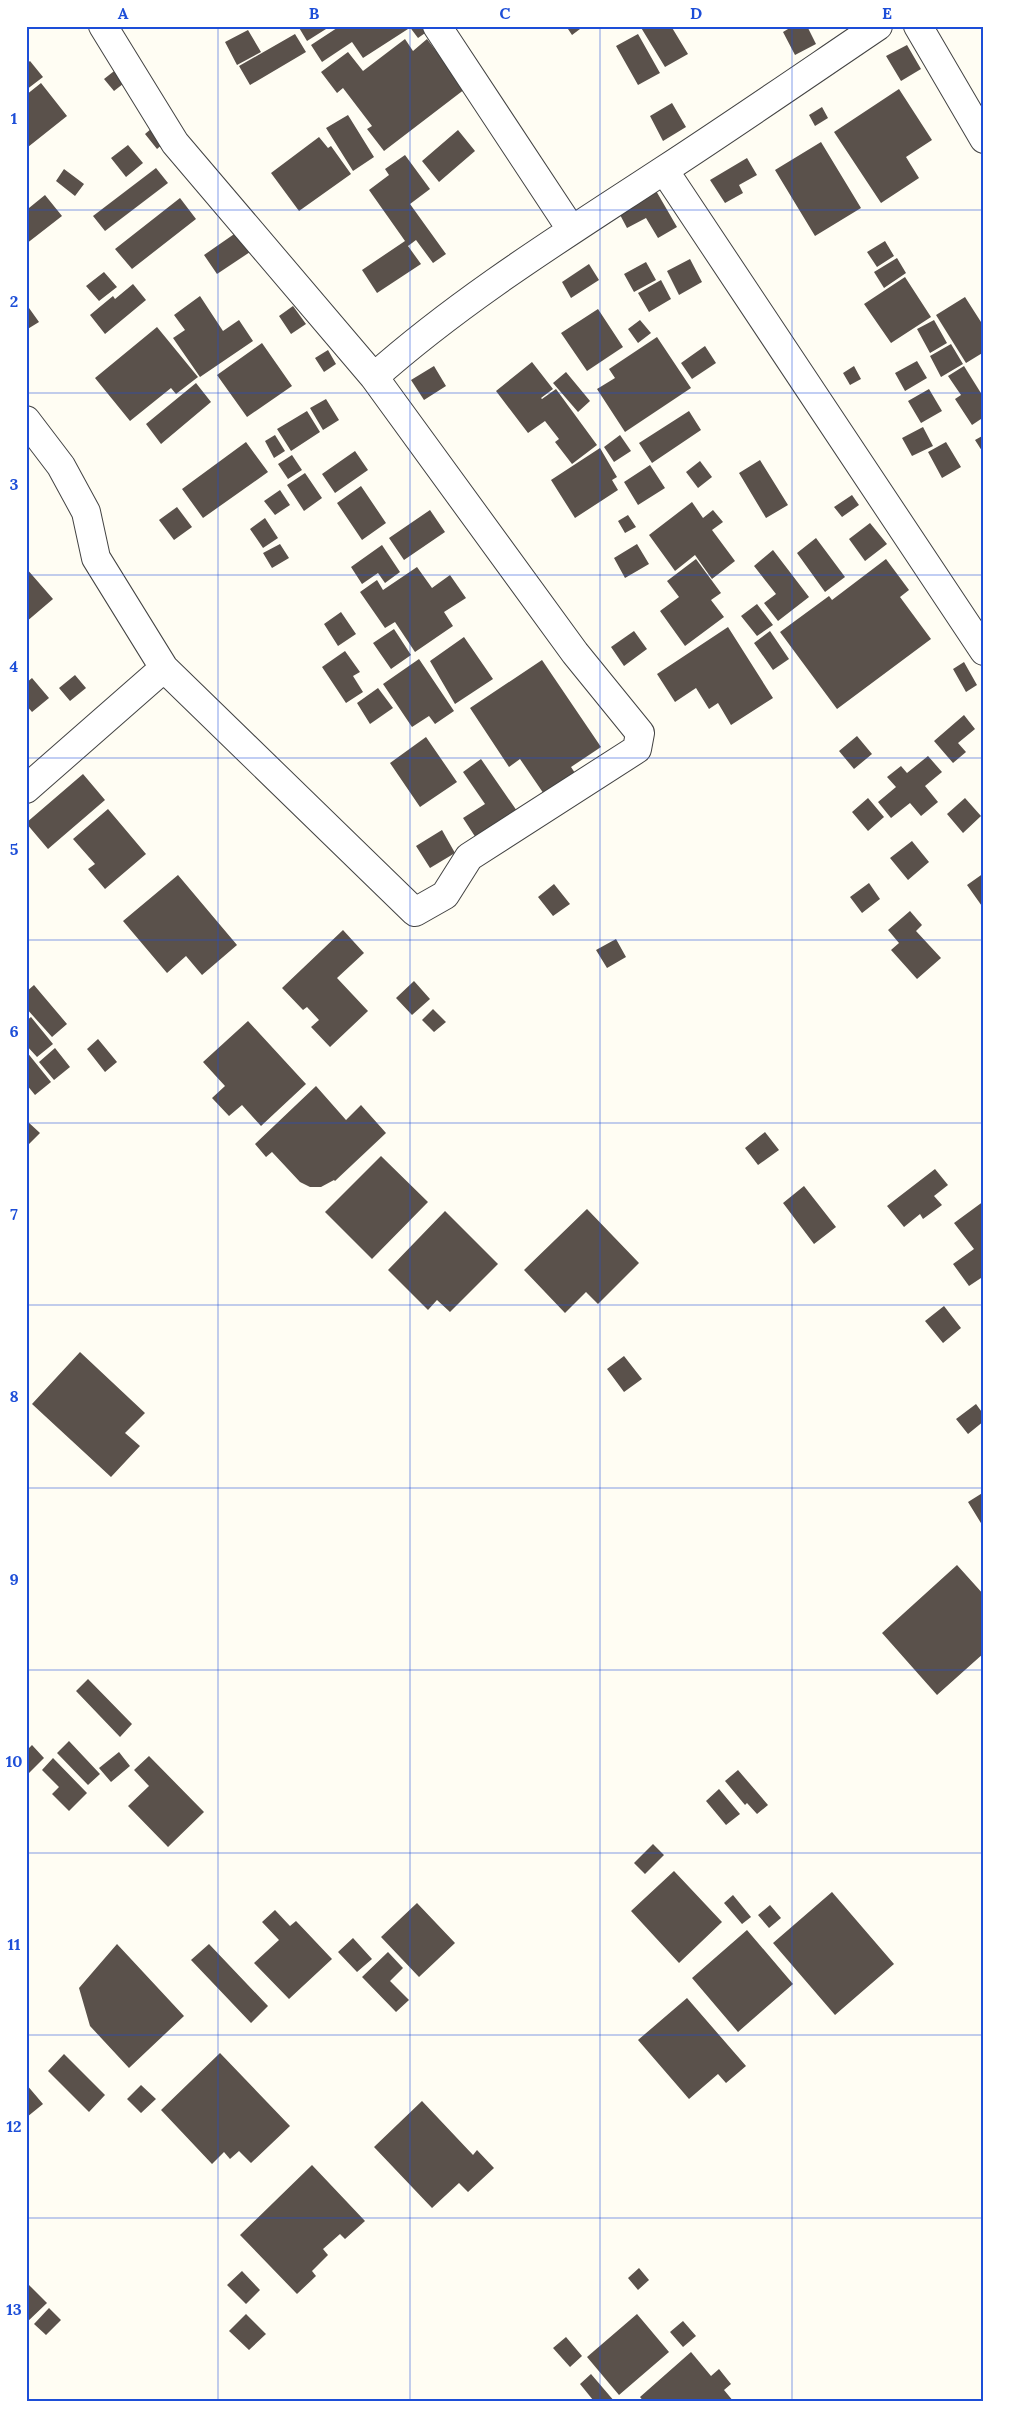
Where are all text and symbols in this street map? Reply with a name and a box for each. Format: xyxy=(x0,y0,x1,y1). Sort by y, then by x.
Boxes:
text: A xyxy=(118,3,129,23)
text: B xyxy=(309,3,320,23)
text: C xyxy=(499,3,511,23)
text: D xyxy=(690,3,702,23)
text: E xyxy=(882,3,892,23)
text: 1 xyxy=(11,108,17,128)
text: 2 xyxy=(10,291,18,311)
text: 3 xyxy=(10,474,19,494)
text: 4 xyxy=(10,656,19,676)
text: 5 xyxy=(10,839,19,859)
text: 6 xyxy=(9,1021,19,1041)
text: 7 xyxy=(10,1204,18,1224)
text: 8 xyxy=(9,1386,19,1406)
text: 9 xyxy=(9,1569,19,1589)
text: 10 xyxy=(6,1751,22,1771)
text: 11 xyxy=(8,1934,21,1954)
text: 12 xyxy=(6,2116,22,2136)
text: 13 xyxy=(6,2299,22,2319)

